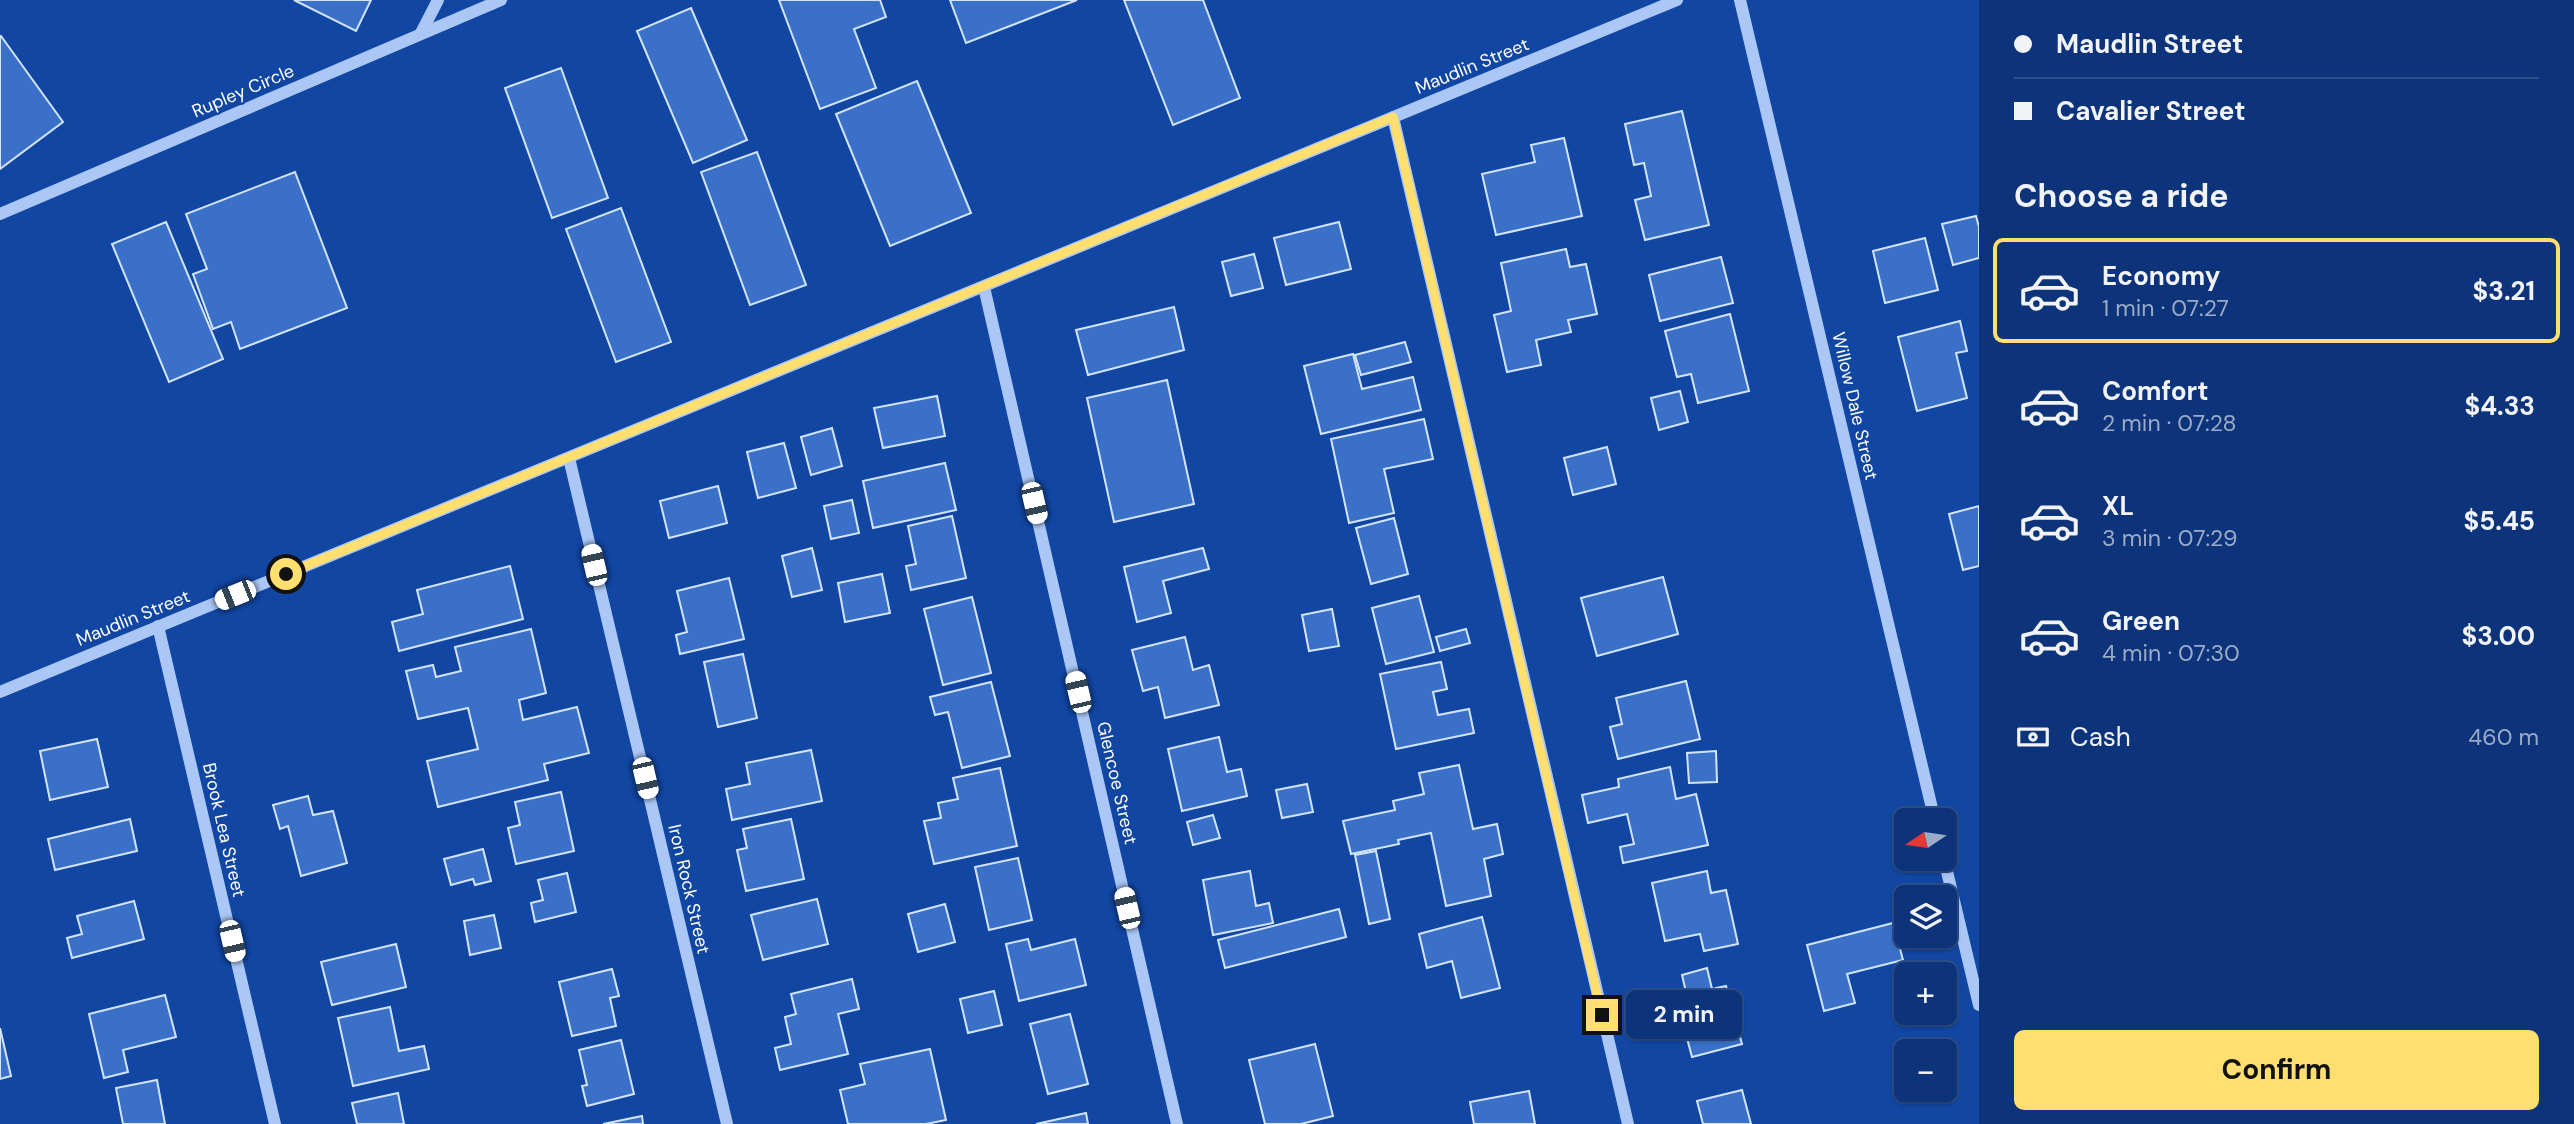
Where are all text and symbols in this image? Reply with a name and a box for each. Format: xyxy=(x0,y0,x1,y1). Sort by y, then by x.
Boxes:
text: Maudlin Street xyxy=(2056,27,2243,61)
street label: Maudlin Street xyxy=(1411,32,1533,100)
street label: Rupley Circle xyxy=(188,59,298,123)
text: Cavalier Street xyxy=(2056,94,2245,128)
text: Choose a ride xyxy=(2014,175,2229,217)
icon: car xyxy=(2018,259,2081,322)
text: Economy xyxy=(2102,259,2220,293)
text: $3.21 xyxy=(2473,274,2535,308)
text: 1 min · 07:27 xyxy=(2102,293,2229,323)
street label: Willow Dale Street xyxy=(1826,330,1884,482)
icon: car xyxy=(2018,374,2081,437)
text: Comfort xyxy=(2102,374,2208,408)
text: $4.33 xyxy=(2464,389,2535,423)
text: 2 min · 07:28 xyxy=(2102,408,2237,438)
car xyxy=(1020,480,1049,526)
icon: car xyxy=(2018,489,2081,552)
text: XL xyxy=(2102,489,2134,523)
text: $5.45 xyxy=(2463,504,2535,538)
text: 3 min · 07:29 xyxy=(2102,523,2238,553)
car xyxy=(580,542,609,588)
route start xyxy=(270,558,302,590)
car xyxy=(212,577,259,613)
street label: Maudlin Street xyxy=(72,584,194,652)
icon: car xyxy=(2018,604,2081,667)
text: Green xyxy=(2102,604,2180,638)
text: $3.00 xyxy=(2461,619,2535,653)
text: 4 min · 07:30 xyxy=(2102,638,2240,668)
car xyxy=(1064,669,1093,715)
icon: cash xyxy=(2014,718,2052,756)
street label: Glencoe Street xyxy=(1091,719,1143,847)
text: Cash xyxy=(2070,720,2131,754)
text: 460 m xyxy=(2468,722,2539,752)
car xyxy=(631,755,660,801)
street label: Brook Lea Street xyxy=(197,760,251,900)
north arrow xyxy=(1894,808,1956,872)
map controls xyxy=(1894,808,1957,1102)
street label: Iron Rock Street xyxy=(662,822,716,956)
car xyxy=(1113,885,1142,931)
button: layers xyxy=(1894,885,1957,948)
car xyxy=(218,918,247,964)
button: + xyxy=(1894,962,1957,1025)
callout: 2 min xyxy=(1626,990,1742,1040)
route end xyxy=(1586,999,1618,1031)
text: 2 min xyxy=(1654,999,1714,1029)
button: Confirm xyxy=(2014,1030,2539,1110)
button: − xyxy=(1894,1039,1957,1102)

